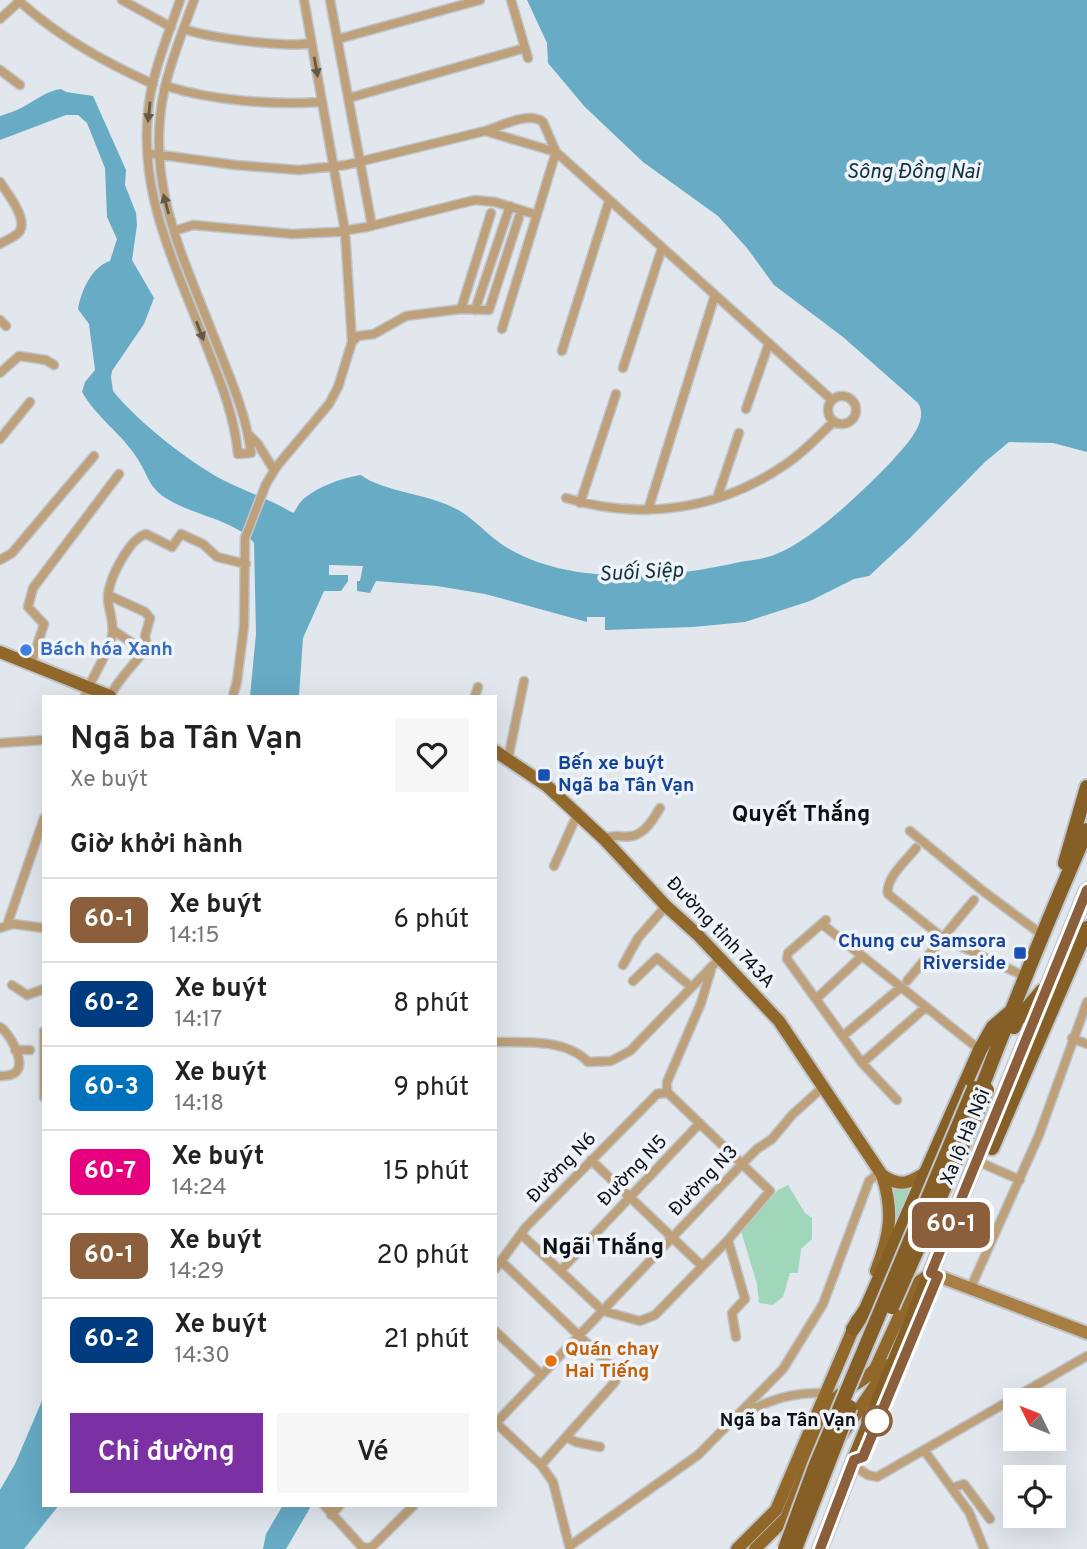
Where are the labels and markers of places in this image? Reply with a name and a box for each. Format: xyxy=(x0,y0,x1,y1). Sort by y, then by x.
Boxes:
place label: Bách hóa Xanh xyxy=(40,638,173,662)
marker: Bách hóa Xanh xyxy=(18,642,34,658)
place label: Bến xe buýt Ngã ba Tân Vạn xyxy=(558,752,694,798)
marker: Bến xe buýt Ngã ba Tân Vạn xyxy=(536,767,552,783)
place label: Chung cư Samsora Riverside xyxy=(838,930,1006,976)
marker: Chung cư Samsora Riverside xyxy=(1012,945,1028,961)
place label: Quán chay Hai Tiếng xyxy=(565,1338,660,1384)
marker: Quán chay Hai Tiếng xyxy=(543,1353,559,1369)
marker: Ngã ba Tân Vạn xyxy=(862,1406,892,1436)
place label: Ngã ba Tân Vạn xyxy=(720,1409,856,1433)

